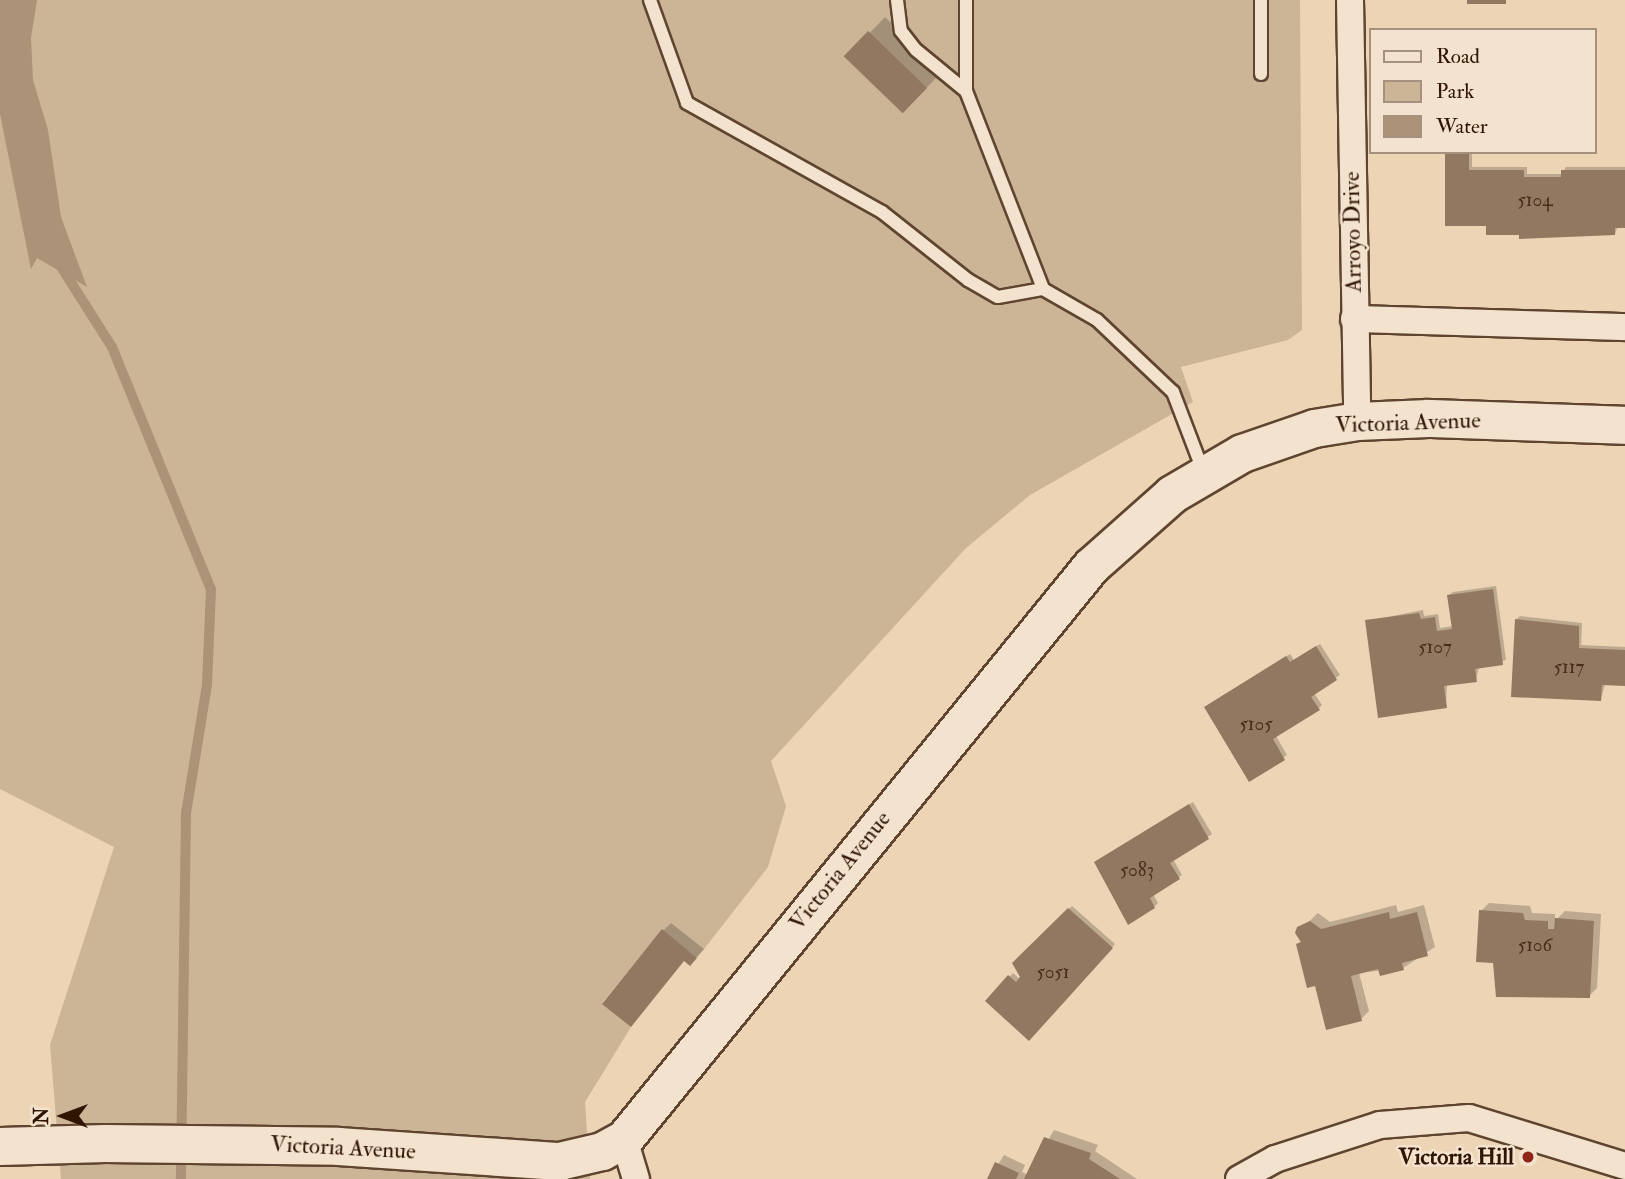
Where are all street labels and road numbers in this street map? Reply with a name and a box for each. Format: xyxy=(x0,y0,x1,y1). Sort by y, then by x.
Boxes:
street label: Arroyo Drive xyxy=(1338,171,1368,293)
street label: Victoria Avenue xyxy=(1335,407,1481,439)
street label: Victoria Avenue xyxy=(783,806,897,936)
street label: Victoria Avenue xyxy=(270,1130,416,1166)

